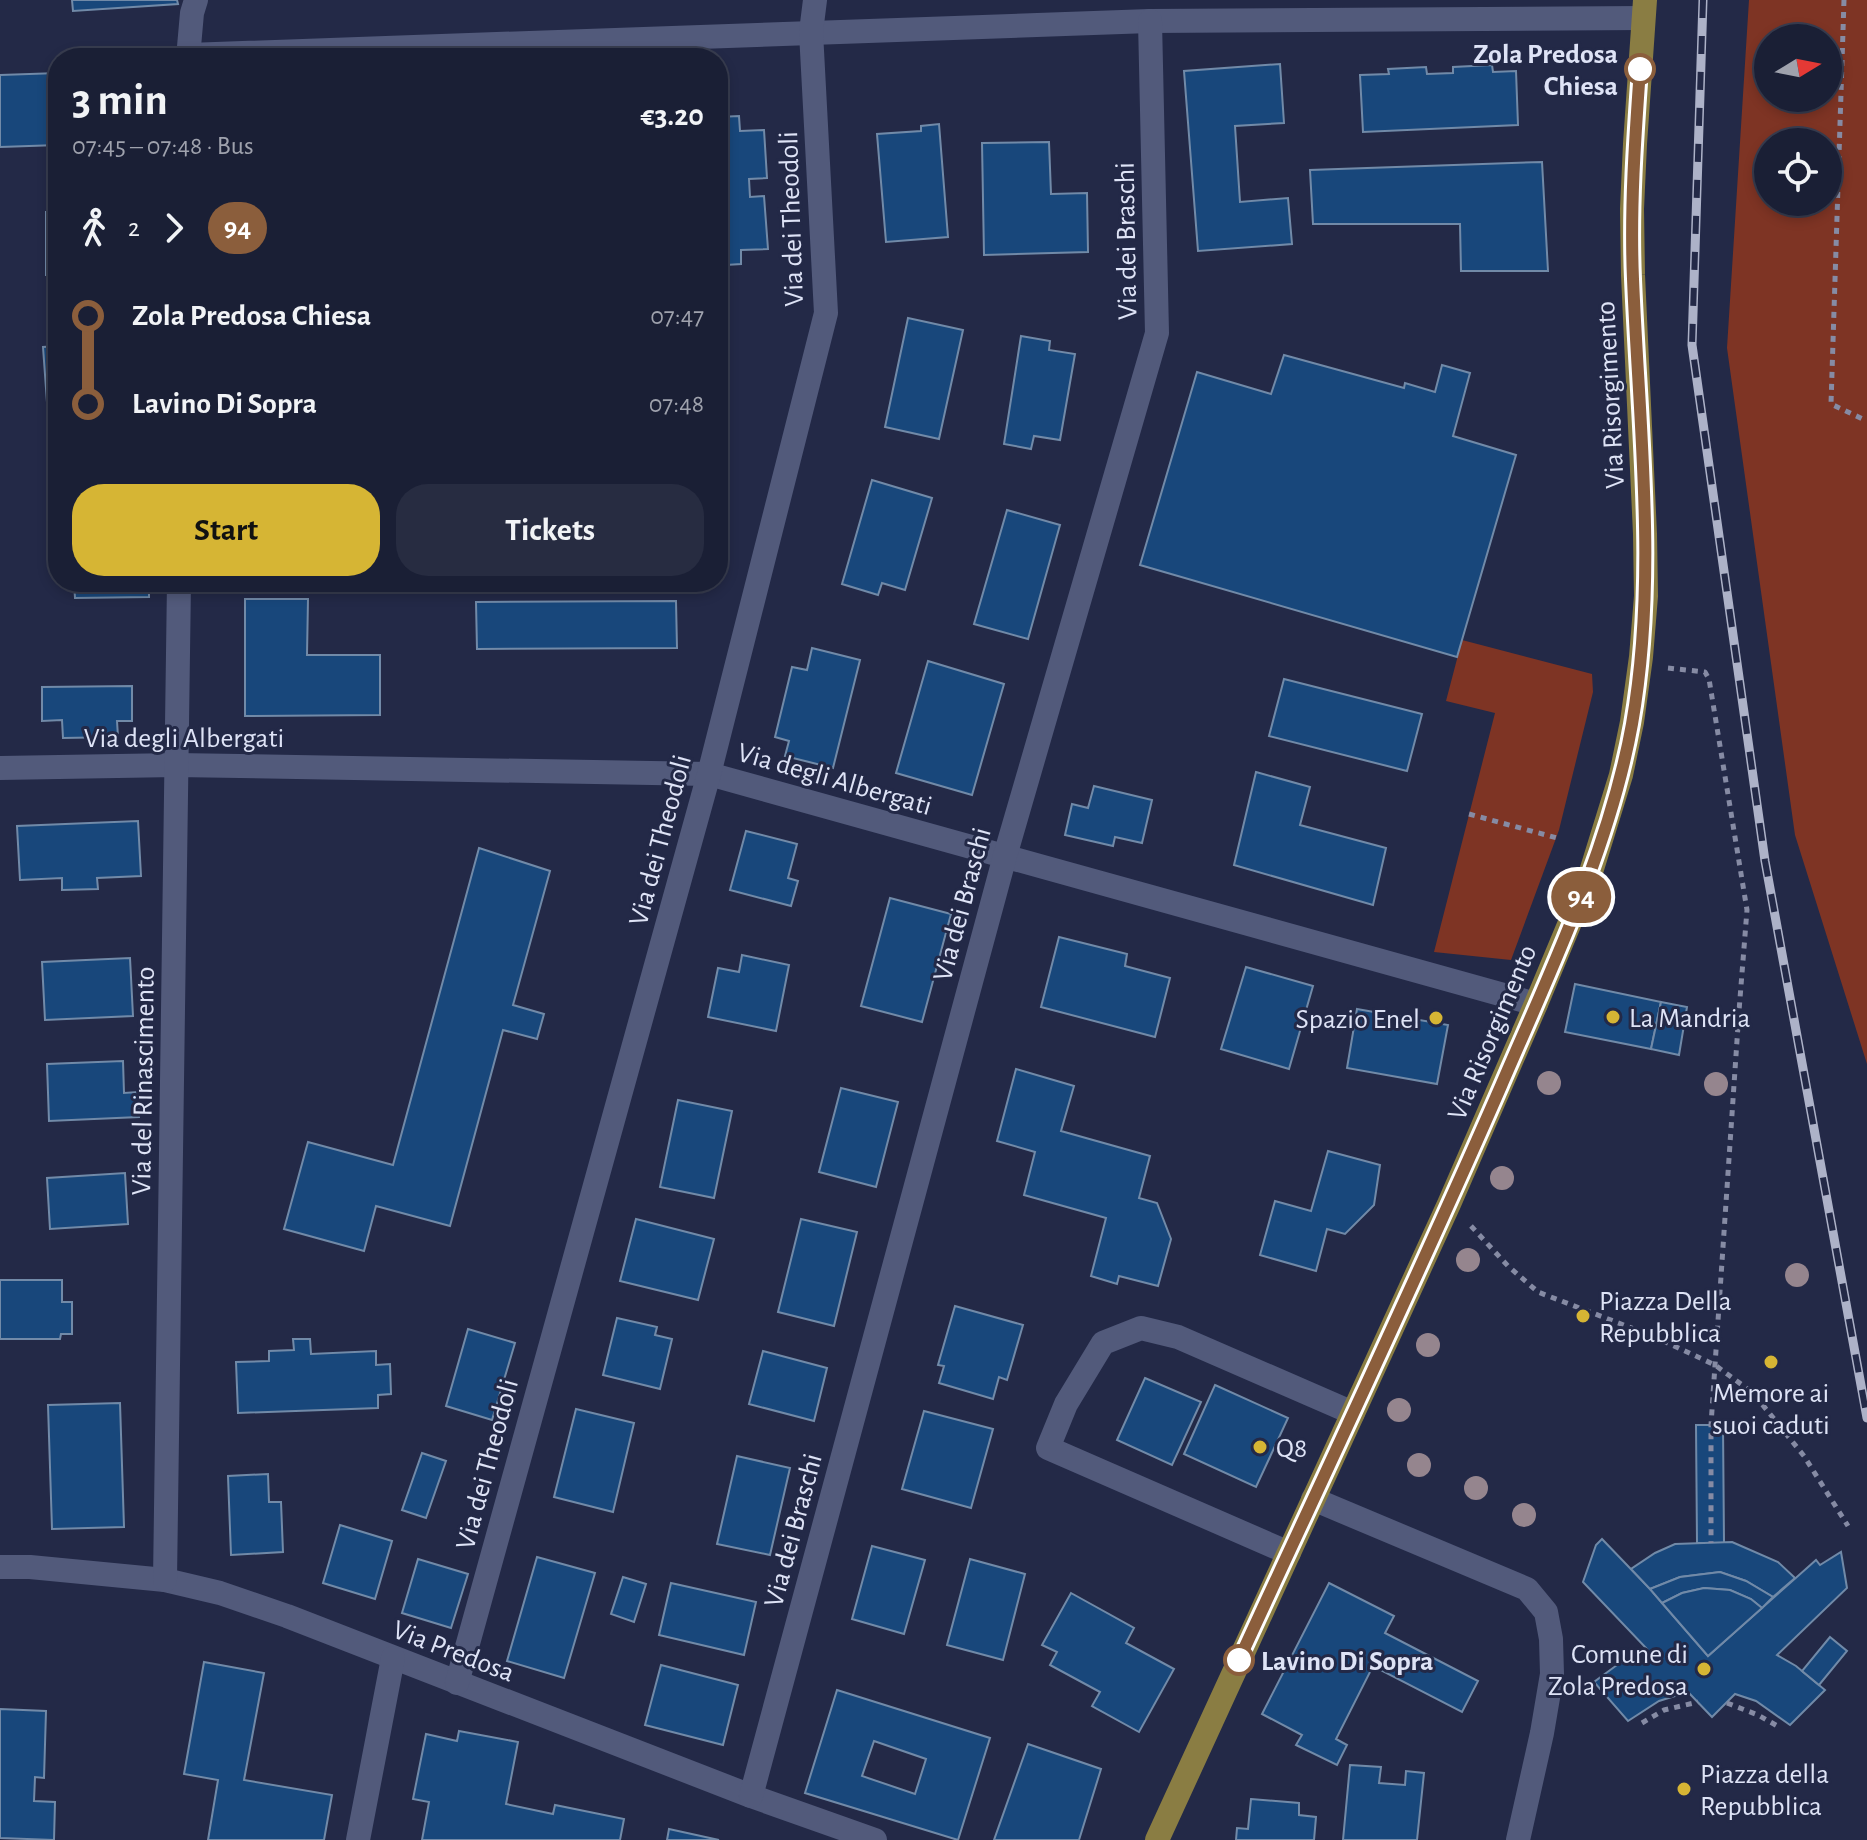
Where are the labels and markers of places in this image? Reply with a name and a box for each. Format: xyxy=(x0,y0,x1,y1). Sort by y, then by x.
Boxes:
place label: Zola Predosa Chiesa xyxy=(1473,41,1618,101)
marker: Zola Predosa Chiesa xyxy=(1625,54,1655,84)
place label: La Mandria xyxy=(1629,1005,1750,1033)
place label: Spazio Enel xyxy=(1295,1006,1420,1034)
marker: La Mandria xyxy=(1604,1008,1622,1026)
marker: Spazio Enel xyxy=(1427,1009,1445,1027)
place label: Piazza Della Repubblica xyxy=(1599,1288,1732,1348)
marker: Piazza Della Repubblica xyxy=(1574,1307,1592,1325)
marker: Memore ai suoi caduti xyxy=(1762,1353,1780,1371)
place label: Memore ai suoi caduti xyxy=(1712,1380,1830,1440)
place label: Q8 xyxy=(1276,1435,1307,1463)
marker: Q8 xyxy=(1251,1438,1269,1456)
place label: Comune di Zola Predosa xyxy=(1548,1641,1688,1701)
marker: Lavino Di Sopra xyxy=(1224,1645,1254,1675)
place label: Lavino Di Sopra xyxy=(1261,1648,1434,1676)
marker: Comune di Zola Predosa xyxy=(1695,1660,1713,1678)
place label: Piazza della Repubblica xyxy=(1700,1761,1829,1821)
marker: Piazza della Repubblica xyxy=(1675,1780,1693,1798)

